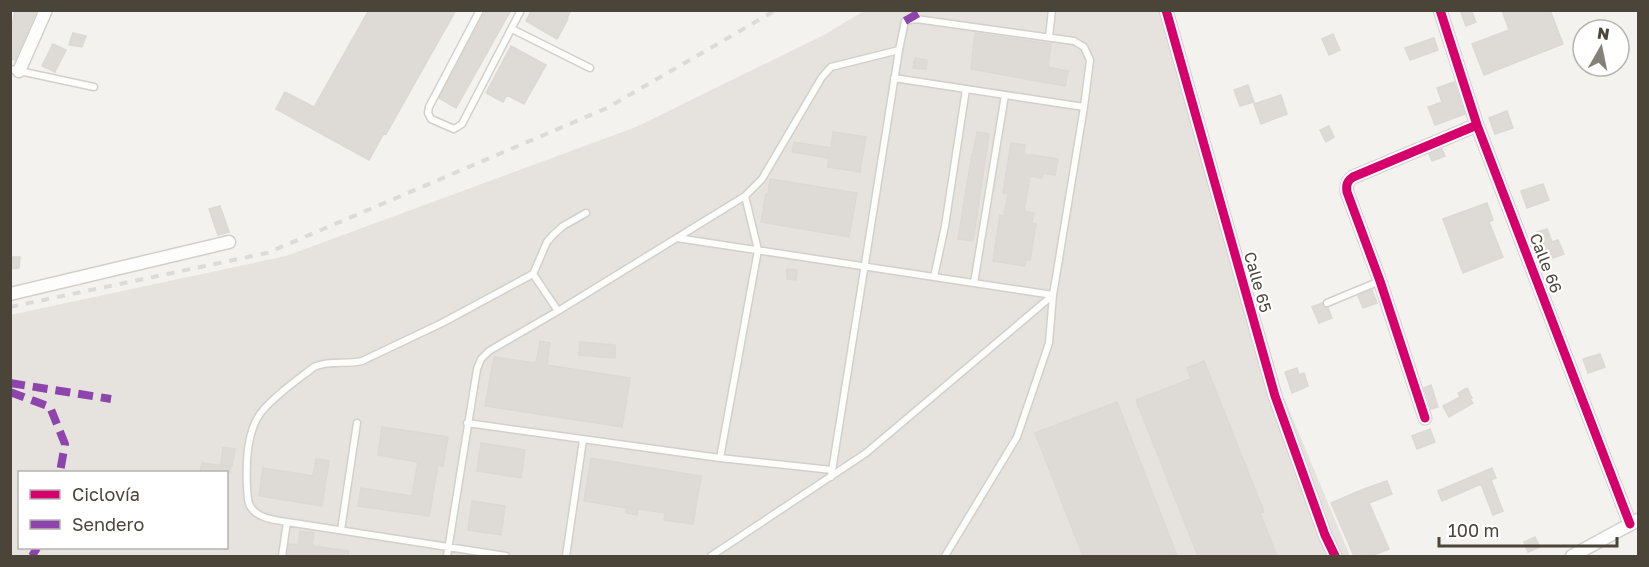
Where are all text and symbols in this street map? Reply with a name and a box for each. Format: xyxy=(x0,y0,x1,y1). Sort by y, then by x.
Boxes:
north arrow xyxy=(1571,18,1631,78)
text: N xyxy=(1596,22,1611,44)
street label: Calle 66 xyxy=(1525,230,1567,296)
street label: Calle 65 xyxy=(1240,249,1276,315)
legend xyxy=(18,471,228,549)
text: Ciclovía xyxy=(72,483,140,505)
scale bar xyxy=(1439,510,1618,548)
text: Sendero xyxy=(72,513,144,535)
text: 100 m xyxy=(1448,519,1499,541)

